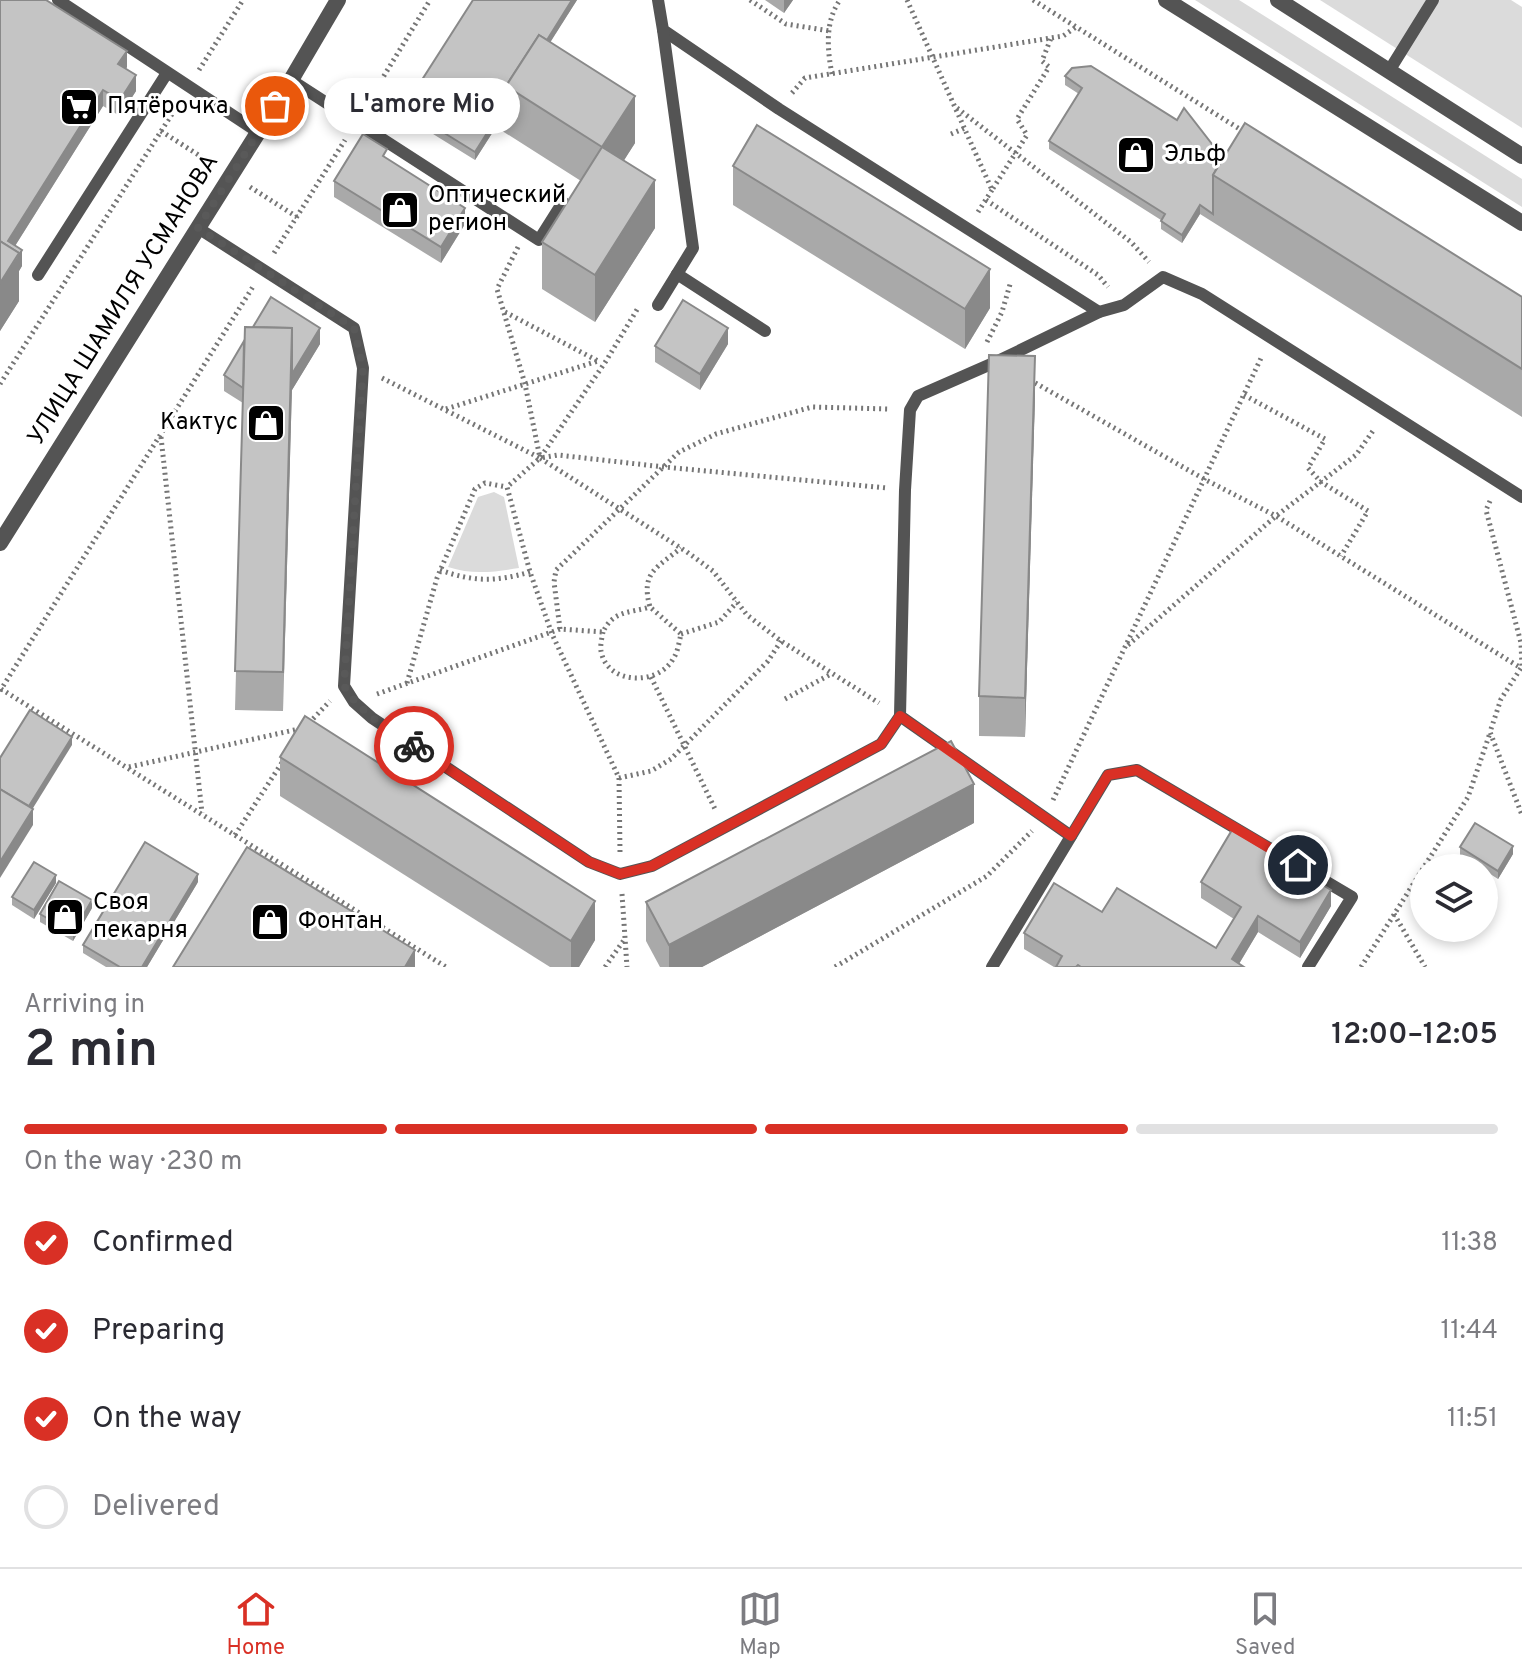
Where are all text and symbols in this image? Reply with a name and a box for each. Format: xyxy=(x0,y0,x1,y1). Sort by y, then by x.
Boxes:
pin xyxy=(241,72,309,140)
callout: L'amore Mio xyxy=(323,78,519,134)
icon: bag xyxy=(253,84,297,128)
supermarket icon: Пятёрочка xyxy=(58,86,100,128)
text: L'amore Mio xyxy=(349,89,495,122)
place label: Пятёрочка xyxy=(107,92,228,122)
shop icon: Эльф xyxy=(1115,134,1157,176)
place label: Эльф xyxy=(1164,140,1226,170)
street label: УЛИЦА ШАМИЛЯ УСМАНОВА xyxy=(22,149,226,451)
place label: Оптический регион xyxy=(428,181,566,239)
shop icon: Оптический регион xyxy=(379,189,421,231)
shop icon: Кактус xyxy=(245,402,287,444)
place label: Кактус xyxy=(160,408,238,438)
courier xyxy=(374,706,454,786)
icon: bike xyxy=(392,724,436,768)
pin xyxy=(1264,831,1332,899)
icon: home xyxy=(1276,843,1320,887)
map controls xyxy=(1410,854,1498,942)
button: layers xyxy=(1410,854,1498,942)
place label: Своя пекарня xyxy=(93,888,188,946)
shop icon: Своя пекарня xyxy=(44,896,86,938)
shop icon: Фонтан xyxy=(249,901,291,943)
place label: Фонтан xyxy=(298,907,383,937)
text: Arriving in xyxy=(24,989,145,1022)
text: 12:00–12:05 xyxy=(1331,1017,1498,1054)
text: 2 min xyxy=(24,1019,158,1085)
text: On the way · 230 m xyxy=(24,1146,242,1179)
icon: check xyxy=(24,1221,68,1265)
text: Confirmed xyxy=(92,1225,234,1262)
text: 11:38 xyxy=(1441,1227,1498,1260)
icon: check xyxy=(24,1309,68,1353)
text: Preparing xyxy=(92,1313,225,1350)
text: 11:44 xyxy=(1440,1315,1498,1348)
icon: check xyxy=(24,1397,68,1441)
text: On the way xyxy=(92,1401,242,1438)
text: 11:51 xyxy=(1447,1403,1498,1436)
text: Delivered xyxy=(92,1489,220,1526)
tab: Home xyxy=(227,1587,285,1662)
tab: Map xyxy=(738,1587,782,1662)
tab: Saved xyxy=(1235,1587,1295,1662)

